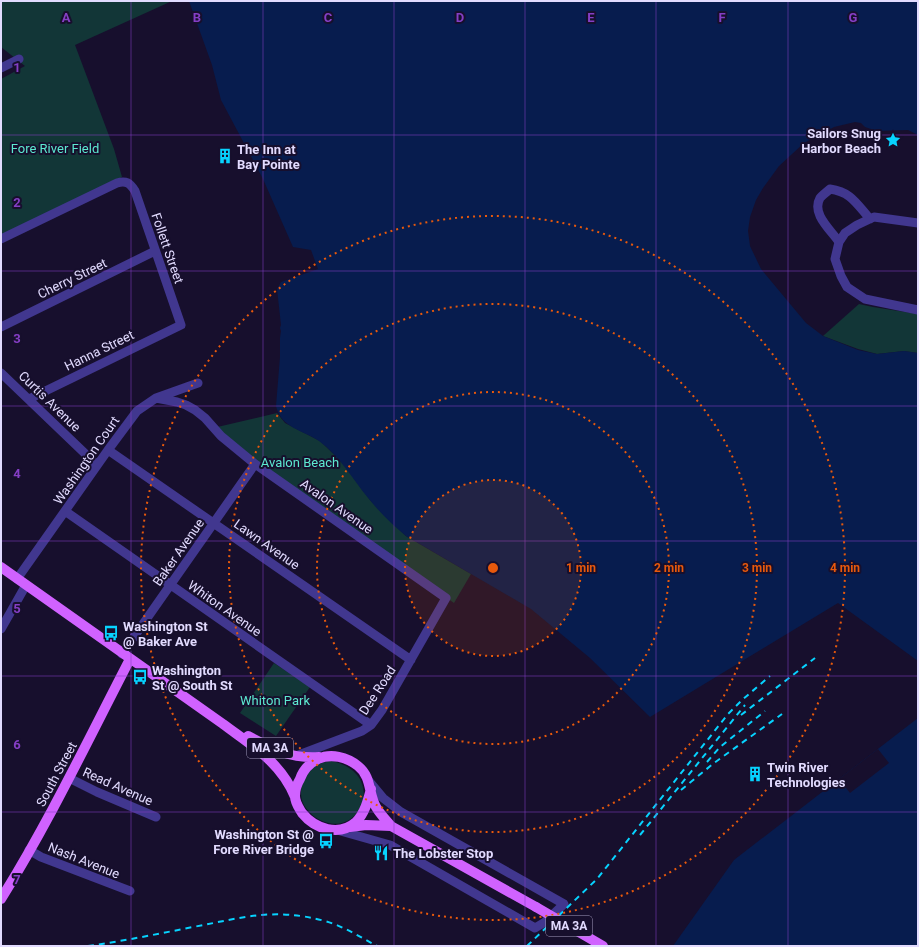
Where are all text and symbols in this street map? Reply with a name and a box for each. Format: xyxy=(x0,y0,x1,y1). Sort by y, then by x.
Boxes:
text: A xyxy=(62,10,71,25)
text: B xyxy=(193,10,201,25)
text: C xyxy=(324,10,333,25)
text: D xyxy=(456,10,464,25)
text: E xyxy=(587,10,595,25)
text: F xyxy=(718,10,726,25)
text: G xyxy=(849,10,858,25)
text: 1 xyxy=(13,60,21,75)
place label: Sailors Snug Harbor Beach xyxy=(801,126,881,156)
place icon: Sailors Snug Harbor Beach xyxy=(884,131,902,149)
park label: Fore River Field xyxy=(11,141,99,156)
place label: The Inn at Bay Pointe xyxy=(237,142,300,172)
building icon: The Inn at Bay Pointe xyxy=(216,147,234,165)
text: 2 xyxy=(13,195,21,210)
street label: Follett Street xyxy=(148,211,187,285)
street label: Cherry Street xyxy=(35,255,109,302)
street label: Hanna Street xyxy=(62,327,136,374)
text: 3 xyxy=(13,331,21,346)
street label: Curtis Avenue xyxy=(16,368,84,435)
street label: Washington Court xyxy=(50,413,122,507)
park label: Avalon Beach xyxy=(261,455,339,470)
text: 4 xyxy=(13,466,21,481)
street label: Avalon Avenue xyxy=(298,476,376,537)
street label: Baker Avenue xyxy=(150,516,207,589)
street label: Lawn Avenue xyxy=(231,516,303,573)
centre of rings xyxy=(486,561,500,575)
text: 1 min xyxy=(566,561,596,575)
text: 2 min xyxy=(654,561,684,575)
text: 3 min xyxy=(742,561,772,575)
text: 4 min xyxy=(830,561,860,575)
street label: Whiton Avenue xyxy=(185,578,264,639)
text: 5 xyxy=(13,601,21,616)
place label: Washington St @ Baker Ave xyxy=(123,619,208,649)
bus stop icon: Washington St @ Baker Ave xyxy=(102,624,120,642)
place label: Washington St @ South St xyxy=(152,663,233,693)
street label: Dee Road xyxy=(356,663,399,718)
bus stop icon: Washington St @ South St xyxy=(131,668,149,686)
park label: Whiton Park xyxy=(240,693,310,708)
text: 6 xyxy=(13,737,21,752)
road number: MA 3A xyxy=(247,738,293,758)
street label: South Street xyxy=(33,739,80,809)
place label: Twin River Technologies xyxy=(767,760,846,790)
street label: Read Avenue xyxy=(80,764,155,809)
building icon: Twin River Technologies xyxy=(746,765,764,783)
place label: Washington St @ Fore River Bridge xyxy=(213,827,314,857)
bus stop icon: Washington St @ Fore River Bridge xyxy=(317,832,335,850)
street label: Nash Avenue xyxy=(46,839,122,882)
restaurant icon: The Lobster Stop xyxy=(372,844,390,862)
place label: The Lobster Stop xyxy=(393,846,493,861)
text: 7 xyxy=(13,872,21,887)
road number: MA 3A xyxy=(546,916,592,936)

